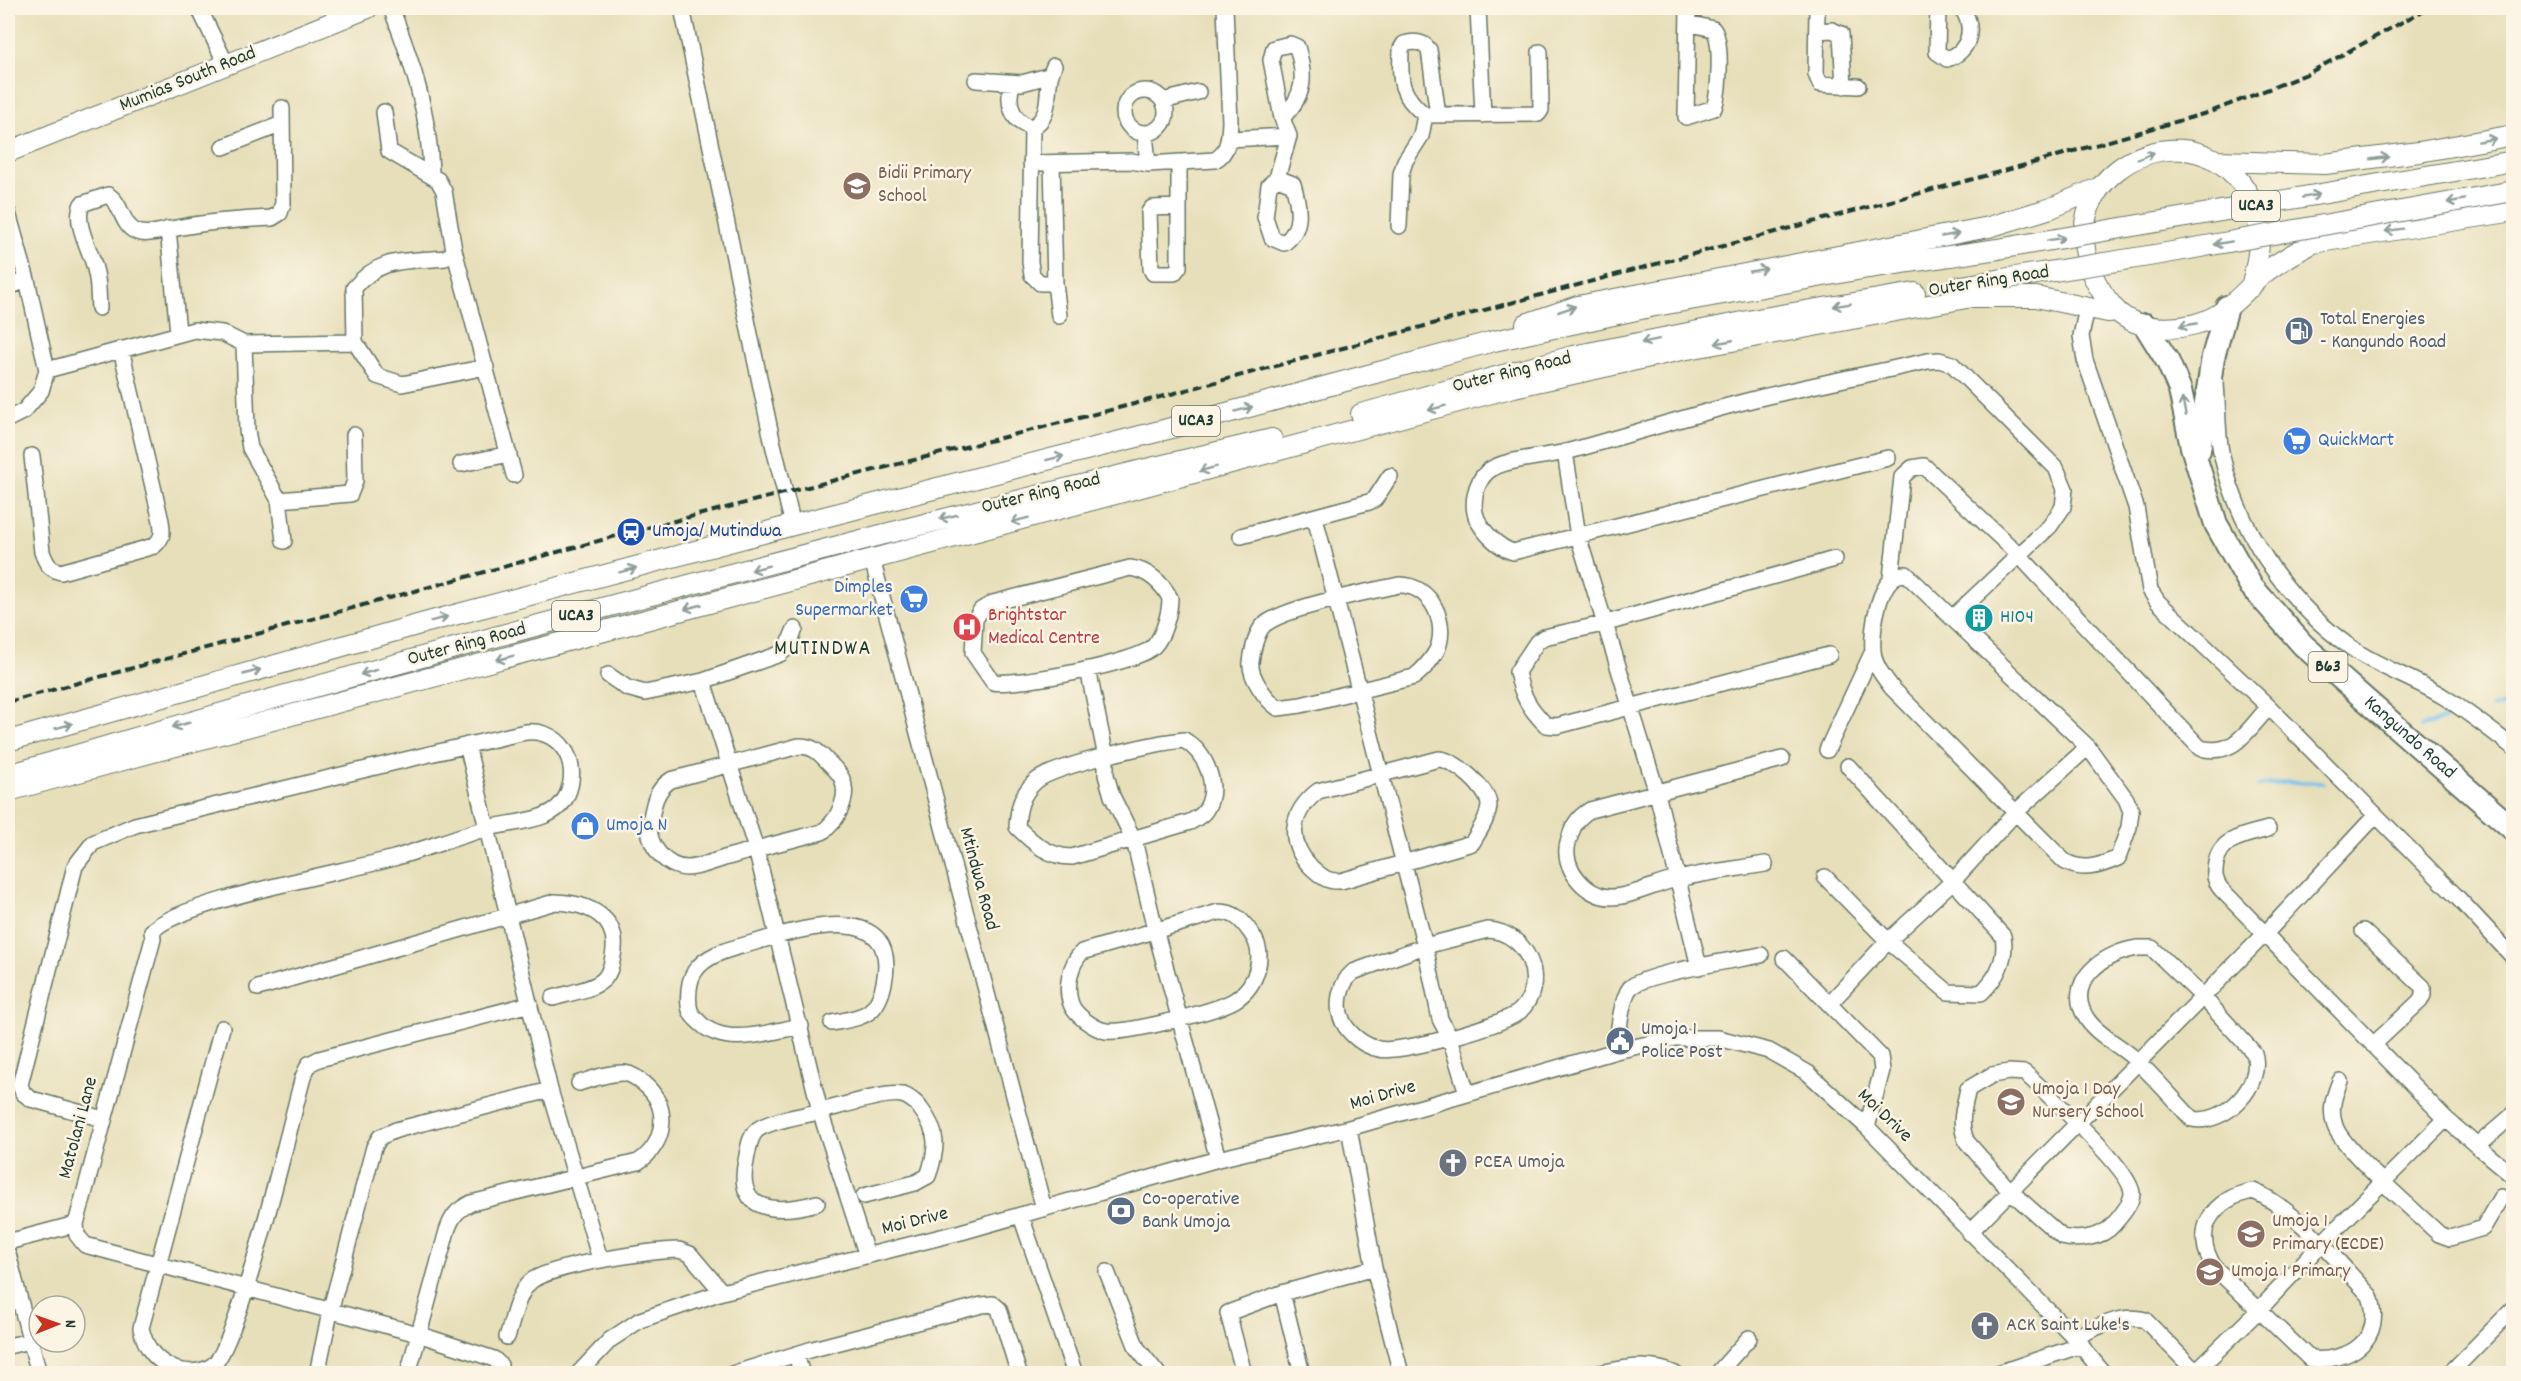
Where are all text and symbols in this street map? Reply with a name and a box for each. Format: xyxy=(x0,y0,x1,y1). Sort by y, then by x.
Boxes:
street label: Mumias South Road xyxy=(116,40,260,120)
one-way arrow xyxy=(2477,134,2496,145)
one-way arrow xyxy=(2136,150,2155,161)
one-way arrow xyxy=(2369,152,2389,163)
place label: Bidii Primary School xyxy=(878,160,972,211)
school or university icon: Bidii Primary School xyxy=(841,170,873,202)
one-way arrow xyxy=(2300,190,2320,201)
road number: UCA3 xyxy=(2232,191,2280,221)
one-way arrow xyxy=(2447,196,2466,207)
one-way arrow xyxy=(2384,225,2404,236)
one-way arrow xyxy=(1940,229,1959,240)
one-way arrow xyxy=(2046,233,2066,244)
one-way arrow xyxy=(2213,238,2233,249)
street label: Outer Ring Road xyxy=(1927,259,2051,305)
one-way arrow xyxy=(1748,264,1768,275)
one-way arrow xyxy=(1833,300,1852,311)
one-way arrow xyxy=(1557,303,1576,314)
place label: Total Energies - Kangundo Road xyxy=(2320,306,2446,357)
fuel station icon: Total Energies - Kangundo Road xyxy=(2283,315,2315,347)
one-way arrow xyxy=(2179,320,2199,331)
one-way arrow xyxy=(1641,336,1661,347)
one-way arrow xyxy=(1715,337,1734,348)
street label: Outer Ring Road xyxy=(1450,345,1574,401)
one-way arrow xyxy=(2177,397,2189,416)
one-way arrow xyxy=(1234,402,1253,414)
one-way arrow xyxy=(1428,402,1447,414)
road number: UCA3 xyxy=(1172,406,1220,436)
supermarket icon: QuickMart xyxy=(2281,425,2313,457)
place label: QuickMart xyxy=(2318,427,2394,455)
one-way arrow xyxy=(1045,452,1064,463)
one-way arrow xyxy=(1199,464,1218,475)
street label: Outer Ring Road xyxy=(979,466,1103,522)
one-way arrow xyxy=(939,511,958,523)
one-way arrow xyxy=(1010,514,1029,526)
station icon: Umoja/ Mutindwa xyxy=(615,516,647,548)
place label: Umoja/ Mutindwa xyxy=(652,518,782,546)
one-way arrow xyxy=(751,562,770,574)
one-way arrow xyxy=(618,563,637,575)
place label: Dimples Supermarket xyxy=(795,574,893,625)
supermarket icon: Dimples Supermarket xyxy=(898,583,930,615)
road number: UCA3 xyxy=(552,601,600,631)
one-way arrow xyxy=(684,602,703,613)
place label: Brightstar Medical Centre xyxy=(988,602,1100,653)
building icon: H104 xyxy=(1963,602,1995,634)
place label: H104 xyxy=(2000,604,2034,632)
hospital icon: Brightstar Medical Centre xyxy=(951,611,983,643)
one-way arrow xyxy=(429,613,448,625)
street label: Outer Ring Road xyxy=(405,616,529,674)
district label: MUTINDWA xyxy=(774,634,872,665)
one-way arrow xyxy=(496,652,515,664)
road number: B63 xyxy=(2308,652,2348,682)
one-way arrow xyxy=(242,666,261,678)
one-way arrow xyxy=(360,667,379,678)
street label: Kangundo Road xyxy=(2357,690,2462,786)
one-way arrow xyxy=(54,719,73,731)
one-way arrow xyxy=(172,720,191,731)
shop icon: Umoja N xyxy=(569,810,601,842)
place label: Umoja N xyxy=(606,812,667,840)
street label: Mtindwa Road xyxy=(951,824,1005,934)
place label: Umoja 1 Police Post xyxy=(1641,1016,1723,1067)
public building icon: Umoja 1 Police Post xyxy=(1604,1025,1636,1057)
street label: Moi Drive xyxy=(1347,1073,1419,1119)
street label: Matolani Lane xyxy=(52,1074,106,1182)
place label: Umoja 1 Day Nursery School xyxy=(2032,1076,2144,1127)
street label: Moi Drive xyxy=(1850,1083,1918,1150)
school or university icon: Umoja 1 Day Nursery School xyxy=(1995,1086,2027,1118)
church icon: PCEA Umoja xyxy=(1437,1147,1469,1179)
place label: PCEA Umoja xyxy=(1474,1149,1565,1177)
place label: Co-operative Bank Umoja xyxy=(1142,1186,1240,1237)
bank icon: Co-operative Bank Umoja xyxy=(1105,1195,1137,1227)
street label: Moi Drive xyxy=(879,1200,951,1244)
place label: Umoja 1 Primary (ECDE) xyxy=(2272,1208,2384,1259)
school or university icon: Umoja 1 Primary (ECDE) xyxy=(2235,1218,2267,1250)
school or university icon: Umoja 1 Primary xyxy=(2194,1256,2226,1288)
place label: Umoja 1 Primary xyxy=(2231,1258,2351,1286)
north arrow xyxy=(27,1294,87,1354)
church icon: ACK Saint Luke's xyxy=(1969,1310,2001,1342)
place label: ACK Saint Luke's xyxy=(2006,1312,2130,1340)
text: N xyxy=(58,1320,81,1328)

